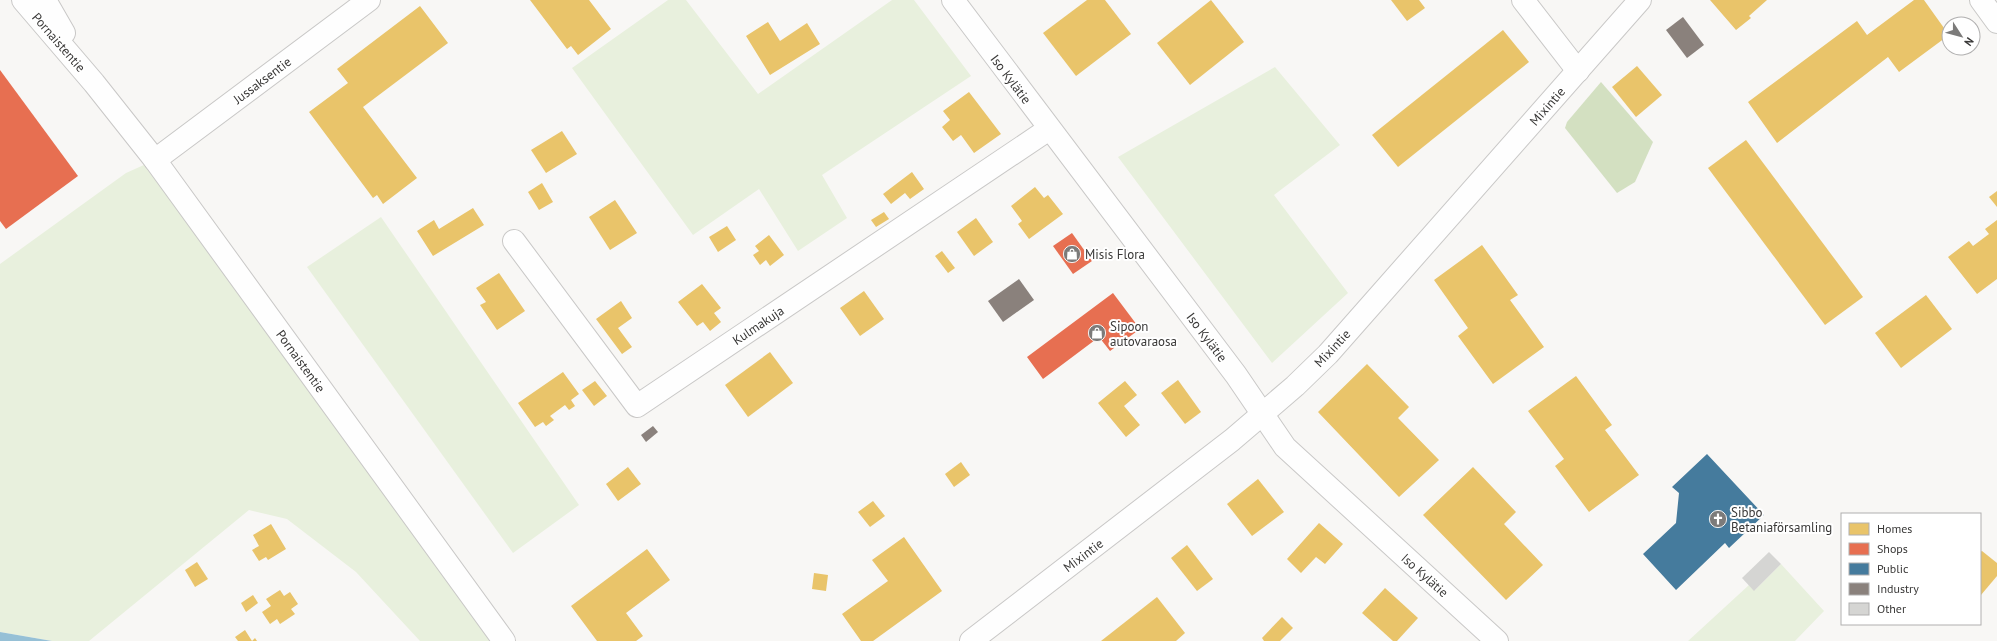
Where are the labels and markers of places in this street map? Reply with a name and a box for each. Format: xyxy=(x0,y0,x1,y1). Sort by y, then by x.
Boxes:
shop icon: Misis Flora xyxy=(1062,244,1082,264)
place label: Misis Flora xyxy=(1085,246,1145,263)
place label: Sipoon autovaraosa xyxy=(1110,318,1177,350)
shop icon: Sipoon autovaraosa xyxy=(1087,323,1107,343)
place label: Sibbo Betaniaförsamling xyxy=(1731,504,1832,536)
church icon: Sibbo Betaniaförsamling xyxy=(1708,509,1728,529)

